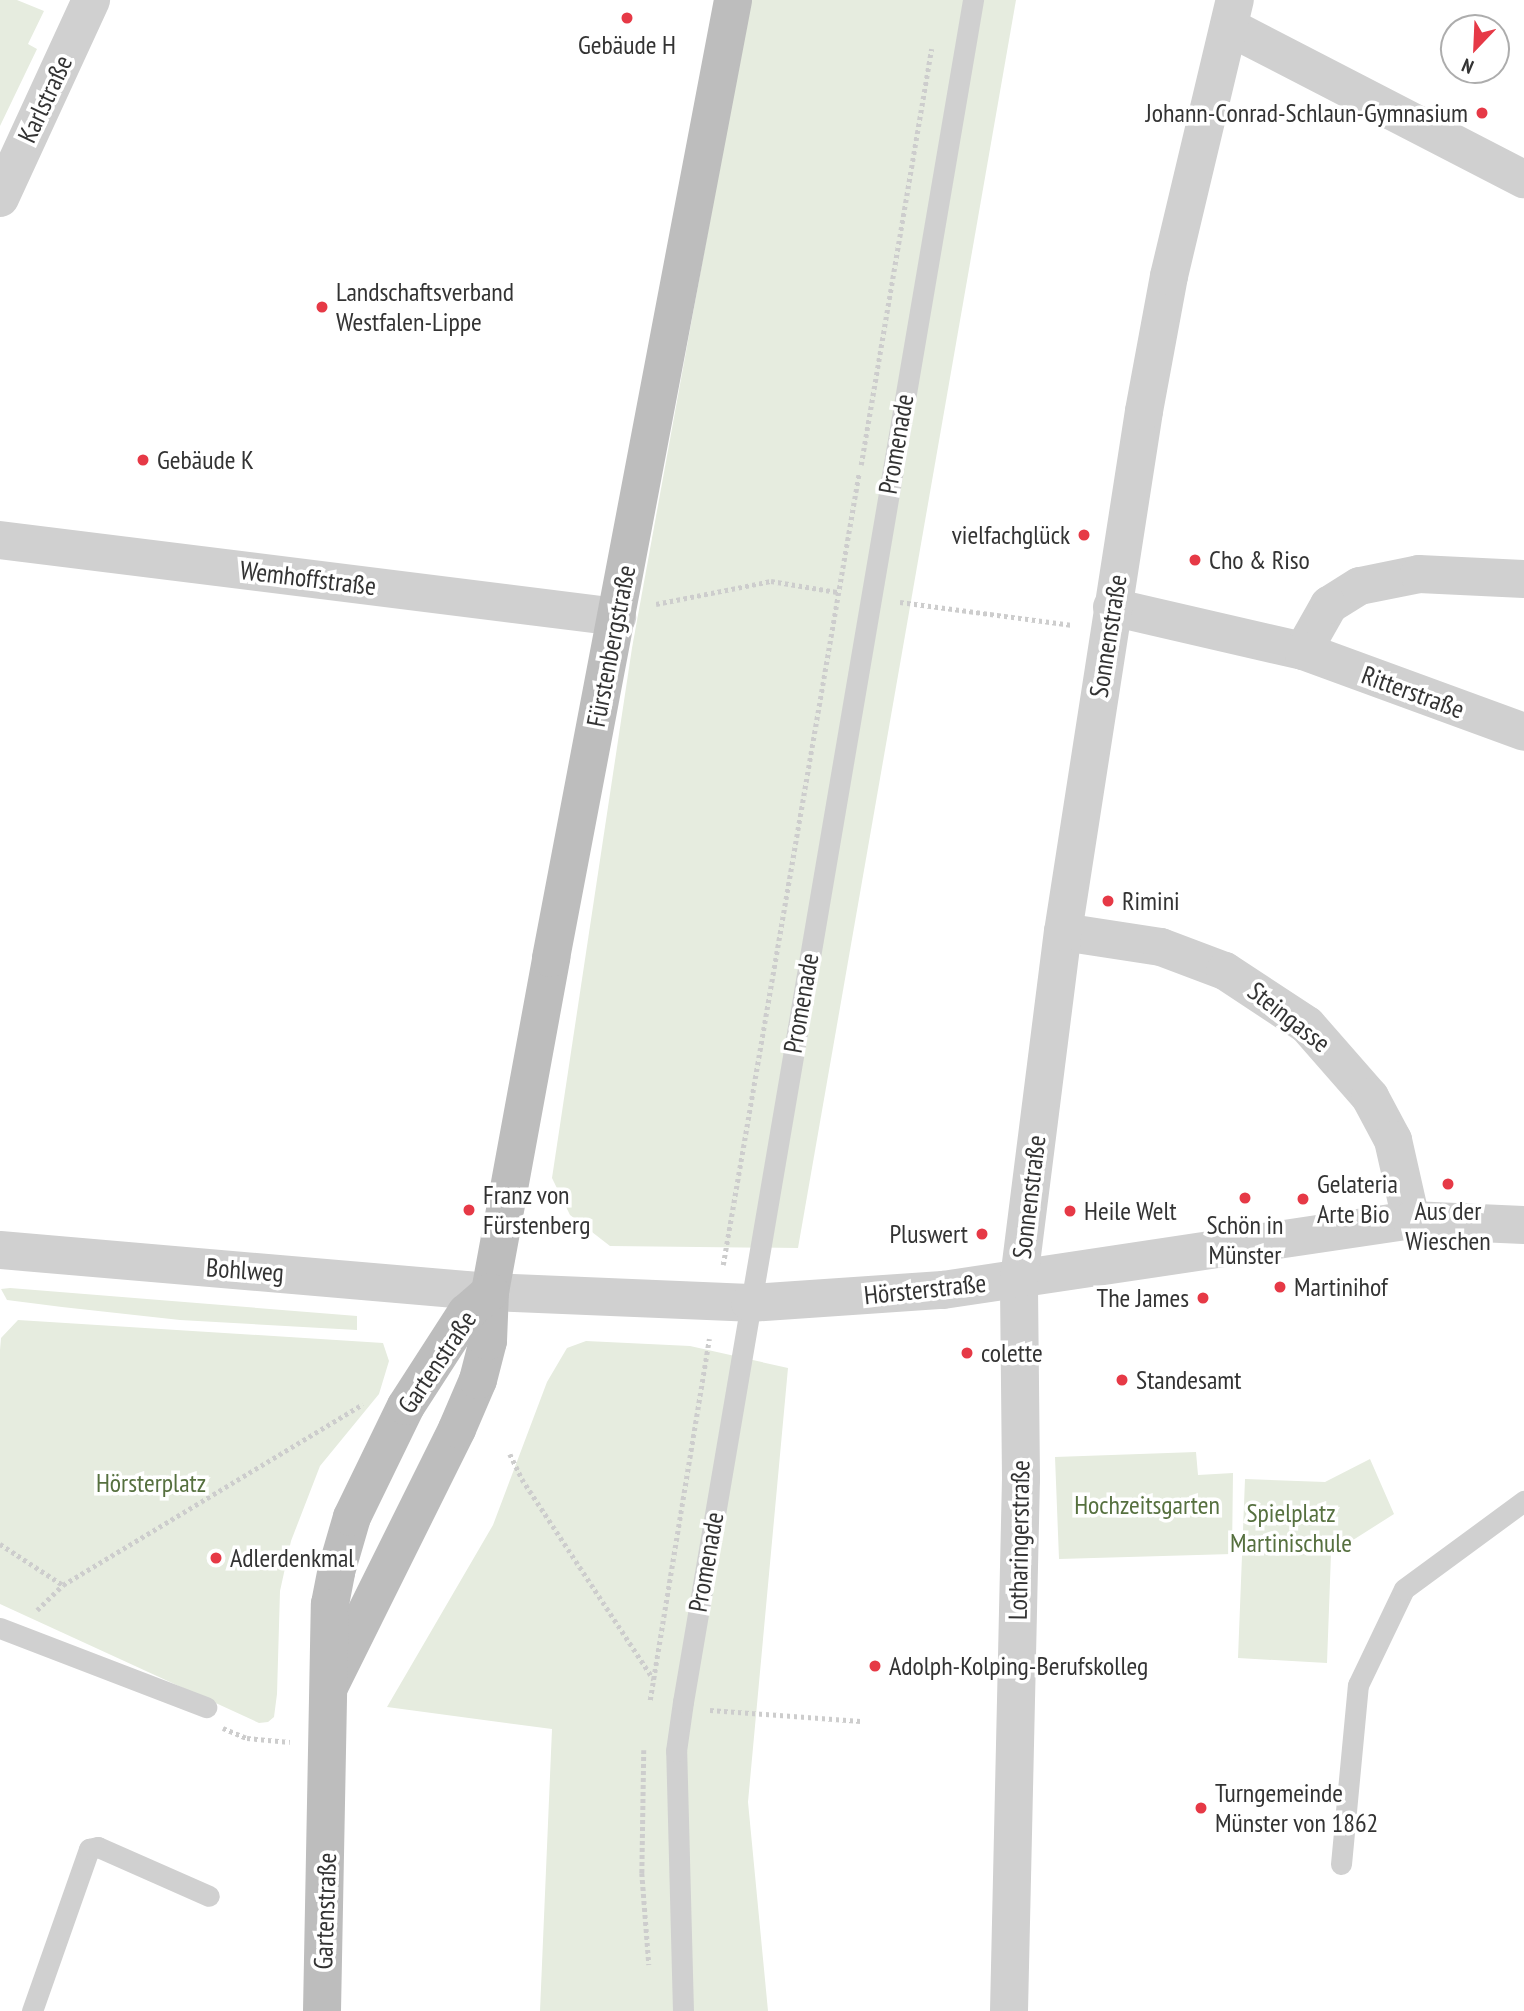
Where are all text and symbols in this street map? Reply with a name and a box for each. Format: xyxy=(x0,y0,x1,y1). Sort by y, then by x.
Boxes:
marker: Gebäude H xyxy=(619,10,635,26)
north arrow xyxy=(1440,14,1510,84)
place label: Gebäude H xyxy=(578,29,676,61)
street label: Karlstraße xyxy=(11,50,79,148)
text: N xyxy=(1458,53,1477,80)
place label: Johann-Conrad-Schlaun-Gymnasium xyxy=(1146,97,1468,129)
marker: Johann-Conrad-Schlaun-Gymnasium xyxy=(1474,105,1490,121)
place label: Landschaftsverband Westfalen-Lippe xyxy=(336,276,514,338)
marker: Landschaftsverband Westfalen-Lippe xyxy=(314,299,330,315)
street label: Promenade xyxy=(872,392,920,496)
place label: Gebäude K xyxy=(157,444,254,476)
marker: Gebäude K xyxy=(135,452,151,468)
place label: vielfachglück xyxy=(952,519,1070,551)
marker: vielfachglück xyxy=(1076,527,1092,543)
place label: Cho & Riso xyxy=(1209,544,1310,576)
marker: Cho & Riso xyxy=(1187,552,1203,568)
street label: Wemhoffstraße xyxy=(238,554,378,602)
street label: Fürstenbergstraße xyxy=(580,562,642,730)
street label: Sonnenstraße xyxy=(1083,572,1133,700)
street label: Ritterstraße xyxy=(1357,659,1469,725)
place label: Rimini xyxy=(1122,885,1180,917)
marker: Rimini xyxy=(1100,893,1116,909)
street label: Promenade xyxy=(777,951,825,1055)
street label: Steingasse xyxy=(1242,975,1336,1059)
street label: Sonnenstraße xyxy=(1006,1133,1052,1261)
place label: Gelateria Arte Bio xyxy=(1317,1168,1398,1230)
marker: Aus der Wieschen xyxy=(1440,1176,1456,1192)
place label: Franz von Fürstenberg xyxy=(483,1179,590,1240)
marker: Schön in Münster xyxy=(1237,1190,1253,1206)
marker: Gelateria Arte Bio xyxy=(1295,1191,1311,1207)
place label: Heile Welt xyxy=(1084,1195,1177,1227)
place label: Aus der Wieschen xyxy=(1405,1195,1491,1256)
marker: Franz von Fürstenberg xyxy=(461,1202,477,1218)
marker: Heile Welt xyxy=(1062,1203,1078,1219)
place label: Schön in Münster xyxy=(1206,1209,1284,1270)
place label: Pluswert xyxy=(889,1218,968,1250)
marker: Pluswert xyxy=(974,1226,990,1242)
street label: Bohlweg xyxy=(205,1252,285,1288)
street label: Hörsterstraße xyxy=(862,1267,988,1311)
place label: Martinihof xyxy=(1294,1271,1388,1303)
marker: Martinihof xyxy=(1272,1279,1288,1295)
place label: The James xyxy=(1097,1282,1189,1314)
marker: The James xyxy=(1195,1290,1211,1306)
street label: Gartenstraße xyxy=(391,1305,483,1419)
place label: colette xyxy=(981,1337,1043,1369)
marker: colette xyxy=(959,1345,975,1361)
place label: Standesamt xyxy=(1136,1364,1241,1396)
marker: Standesamt xyxy=(1114,1372,1130,1388)
street label: Lotharingerstraße xyxy=(1002,1460,1036,1620)
park label: Hörsterplatz xyxy=(96,1467,206,1499)
park label: Hochzeitsgarten xyxy=(1074,1489,1220,1521)
park label: Spielplatz Martinischule xyxy=(1230,1497,1352,1558)
street label: Promenade xyxy=(682,1510,730,1614)
place label: Adlerdenkmal xyxy=(230,1542,354,1574)
marker: Adlerdenkmal xyxy=(208,1550,224,1566)
place label: Adolph-Kolping-Berufskolleg xyxy=(889,1650,1148,1682)
marker: Adolph-Kolping-Berufskolleg xyxy=(867,1658,883,1674)
place label: Turngemeinde Münster von 1862 xyxy=(1215,1777,1378,1839)
marker: Turngemeinde Münster von 1862 xyxy=(1193,1800,1209,1816)
street label: Gartenstraße xyxy=(307,1852,343,1970)

